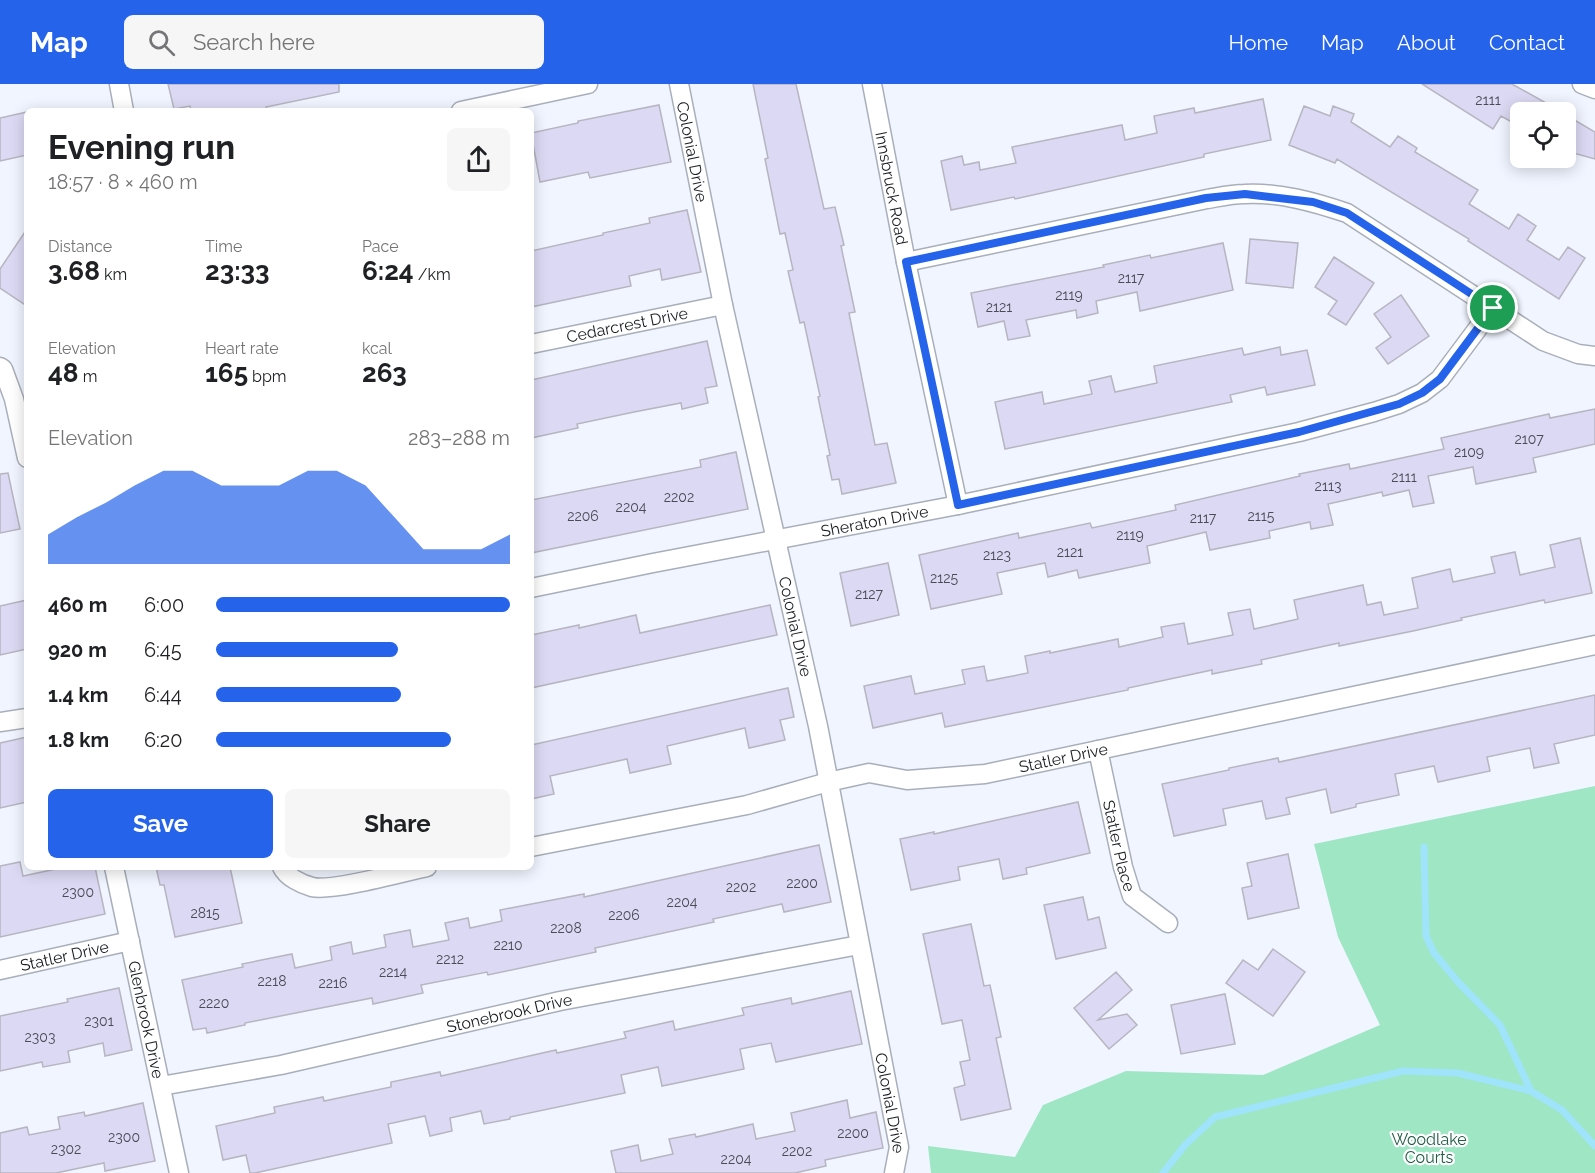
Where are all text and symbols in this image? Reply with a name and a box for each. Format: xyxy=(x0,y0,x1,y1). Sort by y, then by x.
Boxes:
search box xyxy=(124,15,544,69)
text: Map xyxy=(30,26,88,59)
icon: search xyxy=(145,26,178,59)
text: Search here xyxy=(193,29,315,55)
text: Home xyxy=(1229,30,1288,55)
text: Map xyxy=(1321,30,1364,55)
text: About xyxy=(1397,30,1456,55)
text: Contact xyxy=(1489,30,1565,55)
house number: 2111 xyxy=(1475,92,1501,108)
street label: Colonial Drive xyxy=(673,100,712,204)
map controls xyxy=(1510,102,1576,168)
button: locate xyxy=(1510,102,1576,168)
text: Evening run xyxy=(48,128,235,167)
button: share xyxy=(447,128,510,191)
street label: Innsbruck Road xyxy=(872,130,912,247)
text: 18:57 · 8 × 460 m xyxy=(48,170,198,194)
text: Distance xyxy=(48,237,112,256)
text: Time xyxy=(205,237,242,256)
text: Pace xyxy=(362,237,399,256)
text: 3.68 xyxy=(48,256,100,286)
text: 23:33 xyxy=(205,256,270,286)
text: 6:24 xyxy=(362,256,414,286)
text: km xyxy=(100,265,127,284)
text: /km xyxy=(414,265,451,284)
house number: 2117 xyxy=(1118,270,1145,286)
pin xyxy=(1467,282,1518,333)
house number: 2119 xyxy=(1055,287,1083,303)
icon: arrive xyxy=(1476,291,1509,324)
house number: 2121 xyxy=(986,299,1012,315)
street label: Cedarcrest Drive xyxy=(565,303,689,346)
text: Elevation xyxy=(48,339,116,358)
text: Heart rate xyxy=(205,339,279,358)
text: kcal xyxy=(362,339,392,358)
text: 48 xyxy=(48,358,79,388)
text: 165 xyxy=(205,358,248,388)
text: 263 xyxy=(362,358,407,388)
text: m xyxy=(79,367,97,386)
text: bpm xyxy=(248,367,287,386)
text: Elevation xyxy=(48,426,133,450)
text: 283–288 m xyxy=(408,426,510,450)
house number: 2107 xyxy=(1514,431,1544,447)
house number: 2109 xyxy=(1454,444,1484,460)
house number: 2111 xyxy=(1391,469,1417,485)
house number: 2113 xyxy=(1315,478,1341,494)
house number: 2202 xyxy=(664,489,694,505)
house number: 2204 xyxy=(616,499,647,515)
street label: Sheraton Drive xyxy=(819,501,930,540)
house number: 2206 xyxy=(567,508,599,524)
house number: 2115 xyxy=(1248,508,1275,524)
house number: 2117 xyxy=(1190,510,1217,526)
house number: 2119 xyxy=(1116,527,1144,543)
house number: 2121 xyxy=(1057,544,1083,560)
house number: 2123 xyxy=(983,547,1011,563)
house number: 2125 xyxy=(930,570,958,586)
street label: Colonial Drive xyxy=(775,575,816,679)
house number: 2127 xyxy=(855,586,884,602)
text: 460 m xyxy=(48,593,107,617)
text: 6:00 xyxy=(144,593,184,617)
text: 920 m xyxy=(48,638,107,662)
text: 6:45 xyxy=(144,638,182,662)
text: 1.4 km xyxy=(48,683,108,707)
text: 6:44 xyxy=(144,683,182,707)
text: 1.8 km xyxy=(48,728,109,752)
text: 6:20 xyxy=(144,728,182,752)
street label: Statler Drive xyxy=(1017,739,1109,776)
button: Save xyxy=(48,789,273,858)
button: Share xyxy=(285,789,510,858)
street label: Statler Place xyxy=(1099,798,1139,894)
house number: 2200 xyxy=(786,875,818,891)
house number: 2202 xyxy=(726,879,756,895)
house number: 2300 xyxy=(62,884,94,900)
house number: 2204 xyxy=(667,894,698,910)
house number: 2815 xyxy=(190,905,220,921)
house number: 2206 xyxy=(608,907,640,923)
house number: 2208 xyxy=(550,920,582,936)
street label: Statler Drive xyxy=(18,937,111,975)
house number: 2210 xyxy=(493,937,523,953)
house number: 2212 xyxy=(436,951,464,967)
street label: Glenbrook Drive xyxy=(125,959,168,1080)
house number: 2214 xyxy=(379,964,407,980)
house number: 2218 xyxy=(258,973,286,989)
house number: 2216 xyxy=(318,975,348,991)
street label: Stonebrook Drive xyxy=(445,989,574,1036)
house number: 2220 xyxy=(199,995,229,1011)
house number: 2301 xyxy=(84,1013,114,1029)
house number: 2303 xyxy=(25,1029,55,1045)
street label: Colonial Drive xyxy=(872,1051,909,1155)
house number: 2200 xyxy=(837,1125,869,1141)
house number: 2300 xyxy=(108,1129,140,1145)
park label: Woodlake Courts xyxy=(1391,1130,1467,1167)
house number: 2302 xyxy=(51,1141,81,1157)
house number: 2202 xyxy=(782,1143,812,1159)
house number: 2204 xyxy=(721,1151,752,1167)

